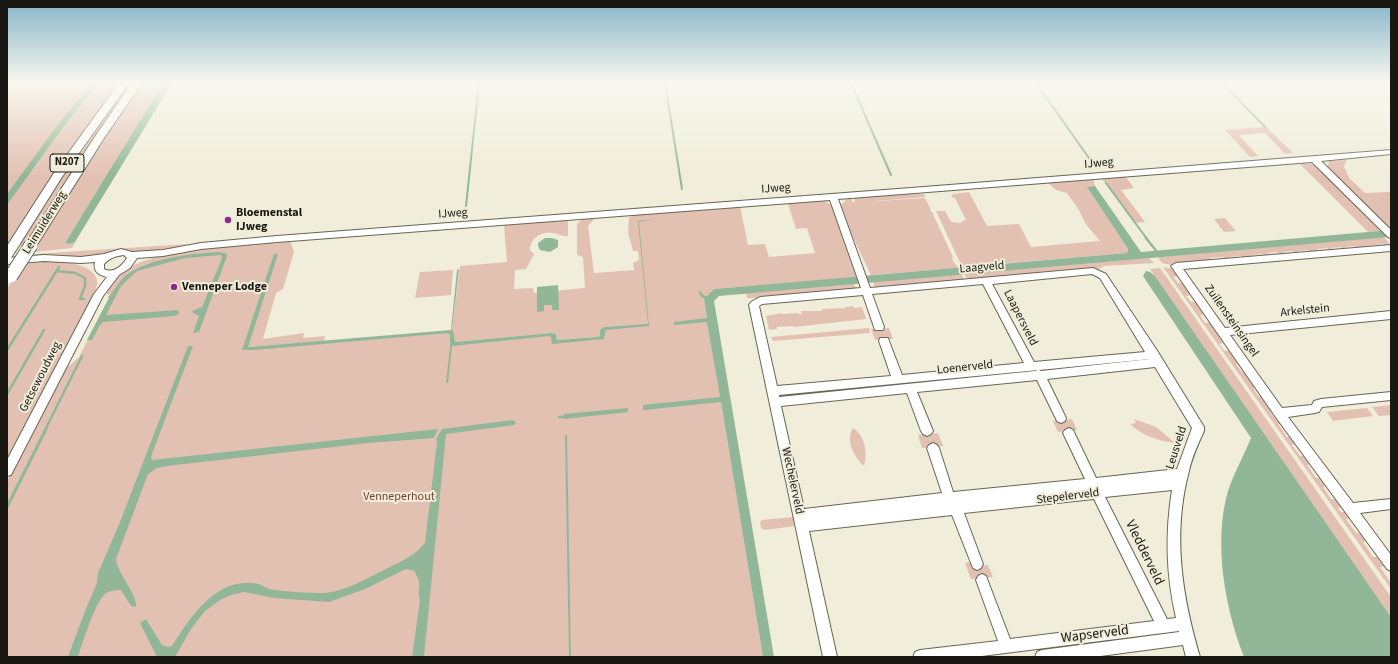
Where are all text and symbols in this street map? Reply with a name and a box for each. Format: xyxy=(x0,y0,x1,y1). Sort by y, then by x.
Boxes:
road number: N207 xyxy=(50,154,84,172)
street label: IJweg xyxy=(1084,156,1114,172)
street label: IJweg xyxy=(761,181,791,197)
street label: Leimuiderweg xyxy=(20,189,70,257)
place label: Bloemenstal IJweg xyxy=(236,206,302,234)
street label: IJweg xyxy=(438,206,468,222)
marker: Bloemenstal IJweg xyxy=(223,215,233,225)
street label: Laagveld xyxy=(959,259,1005,277)
place label: Venneper Lodge xyxy=(182,280,267,294)
marker: Venneper Lodge xyxy=(169,282,179,292)
street label: Zuilensteinsingel xyxy=(1201,282,1261,360)
street label: Laapersveld xyxy=(1000,288,1040,348)
street label: Arkelstein xyxy=(1280,301,1330,321)
street label: Getsewoudweg xyxy=(17,339,65,415)
street label: Loenerveld xyxy=(936,358,994,378)
street label: Leusveld xyxy=(1163,425,1191,471)
street label: Wechelerveld xyxy=(778,446,806,516)
street label: Stepelerveld xyxy=(1036,486,1100,508)
park label: Venneperhout xyxy=(363,490,435,504)
street label: Vledderveld xyxy=(1121,518,1167,588)
street label: Wapserveld xyxy=(1060,622,1130,648)

